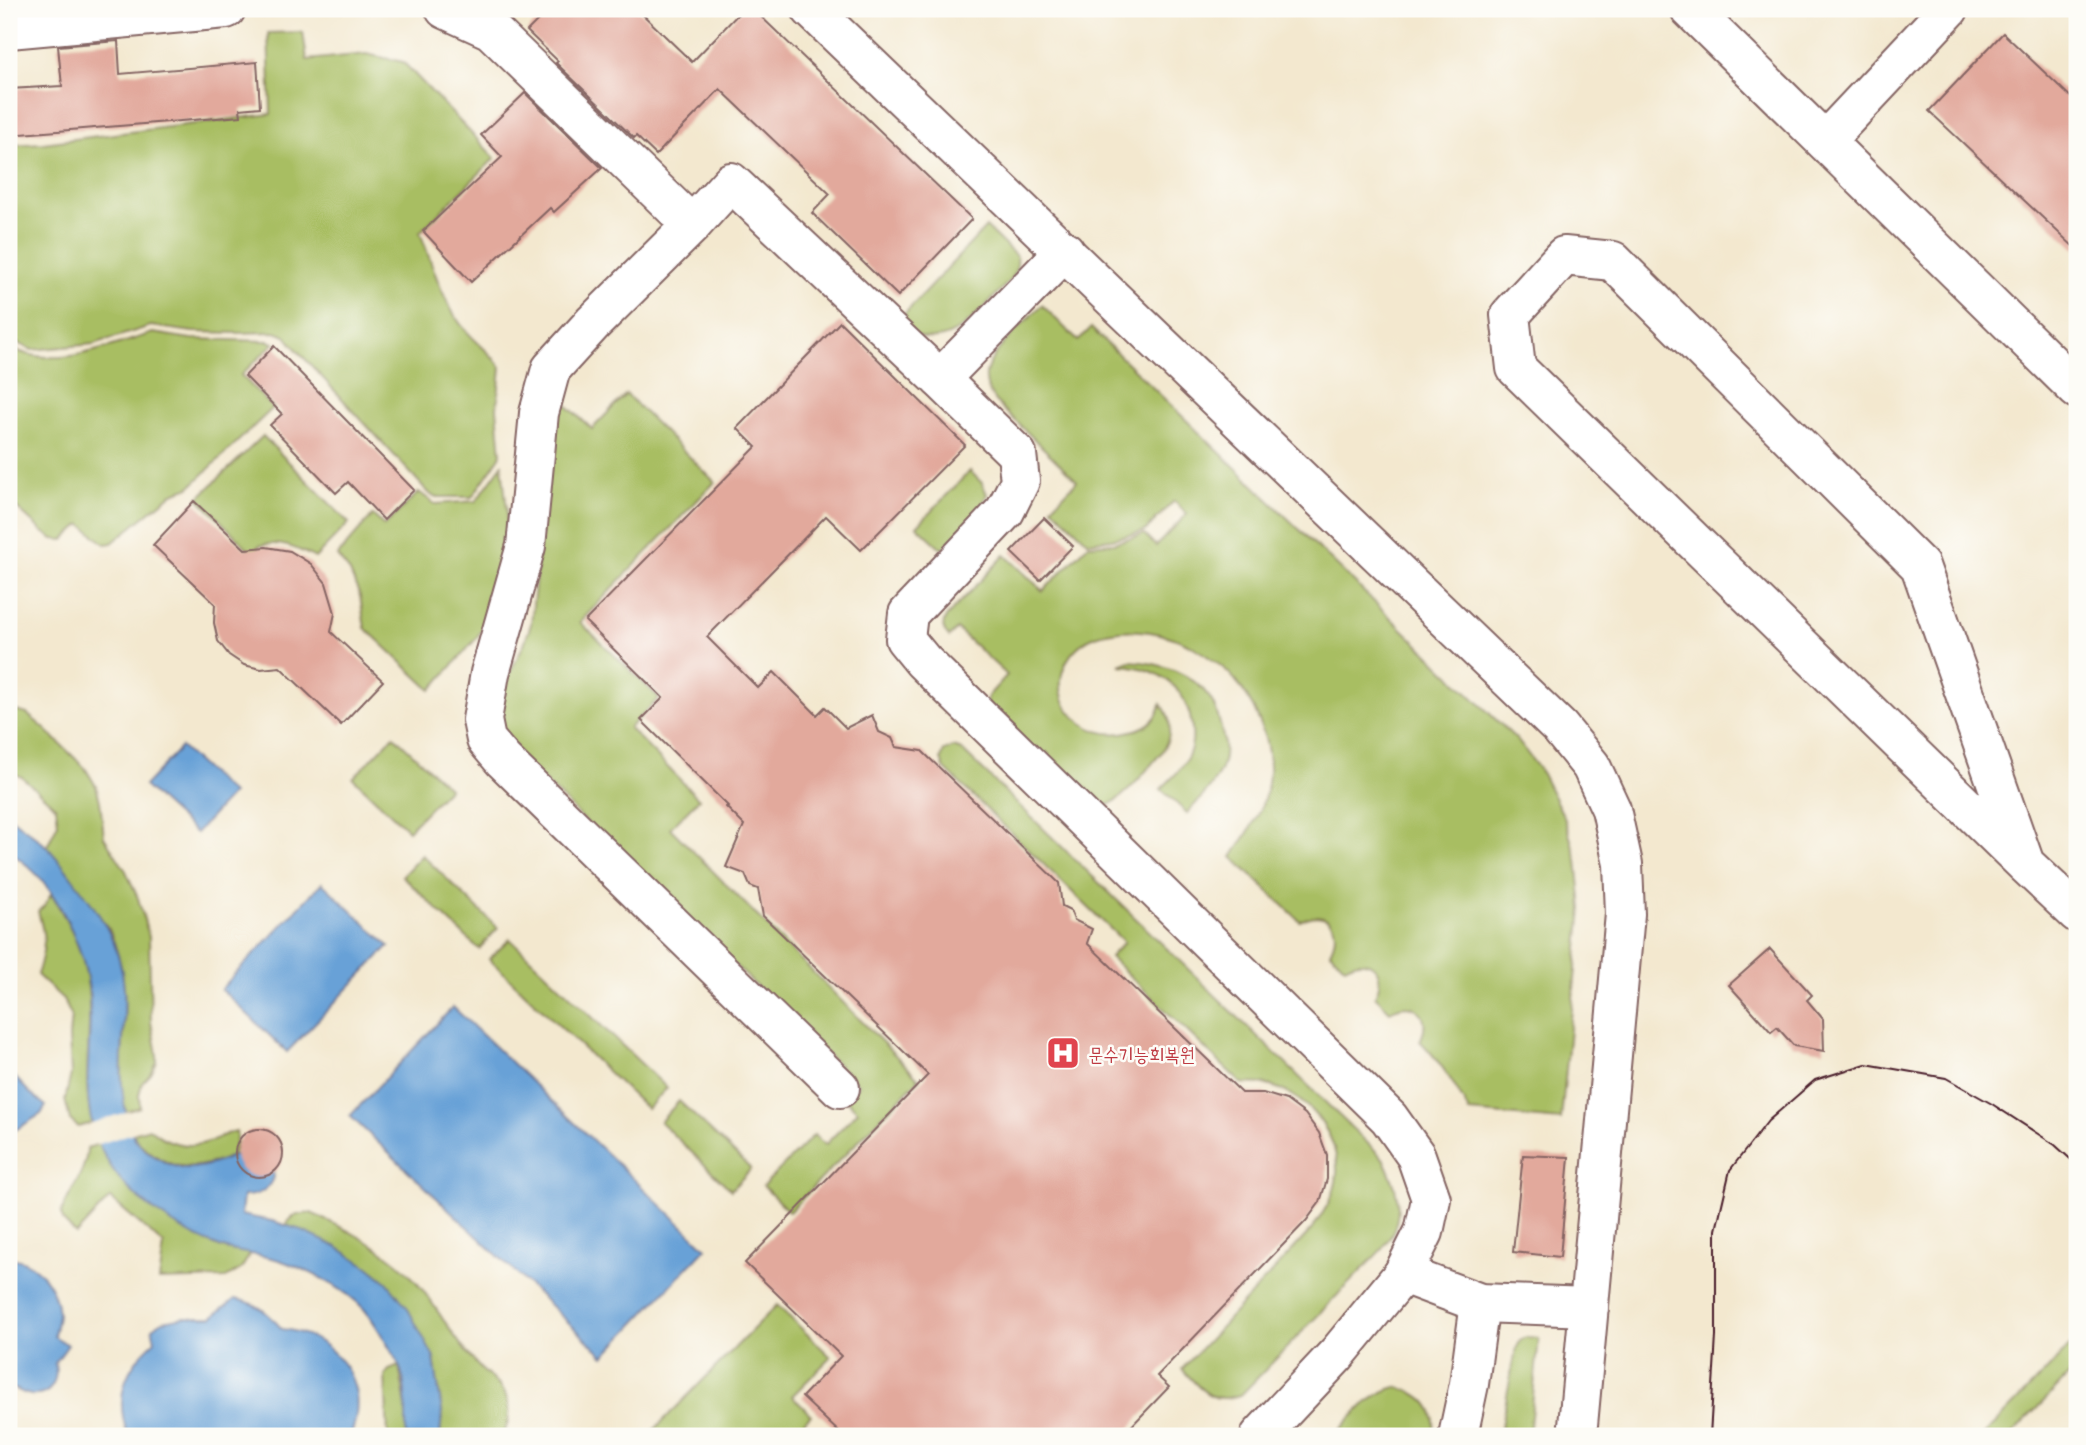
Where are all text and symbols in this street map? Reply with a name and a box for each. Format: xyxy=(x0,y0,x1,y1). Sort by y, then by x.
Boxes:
hospital icon: 문수기능회복원 xyxy=(1044,1034,1082,1072)
place label: 문수기능회복원 xyxy=(1088,1039,1195,1067)

